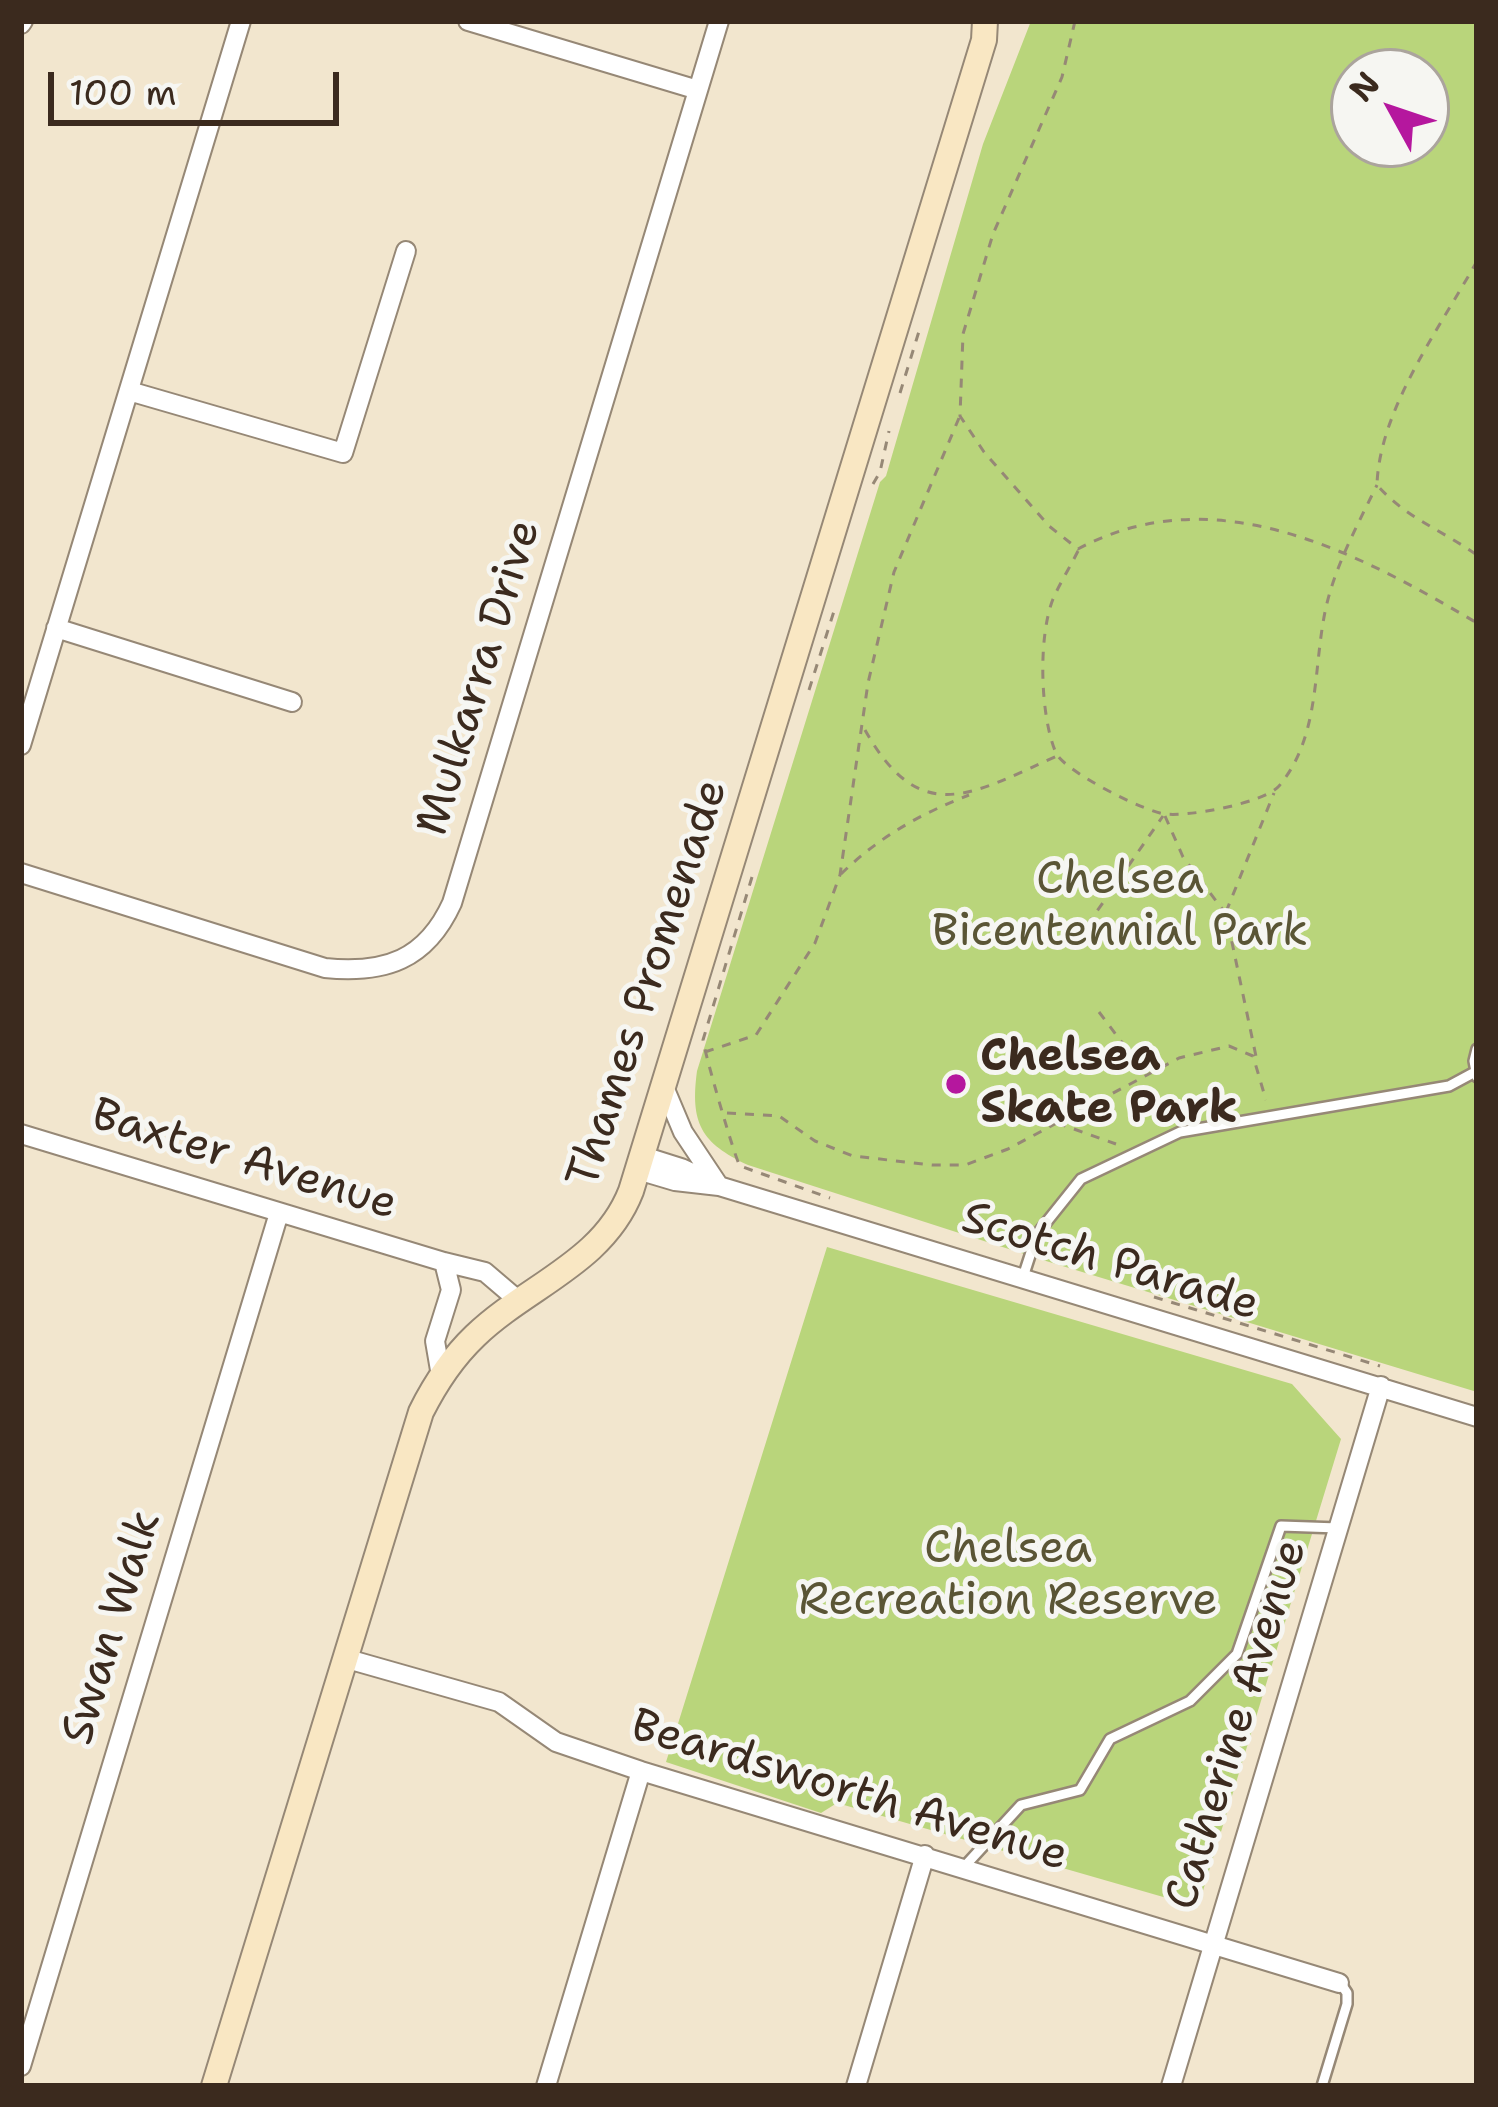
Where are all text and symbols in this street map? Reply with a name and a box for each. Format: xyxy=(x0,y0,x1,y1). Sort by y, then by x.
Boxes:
scale bar xyxy=(54,48,345,122)
north arrow xyxy=(1330,48,1450,168)
text: N xyxy=(1339,62,1390,111)
text: 100 m xyxy=(69,68,177,117)
street label: Mulkarra Drive xyxy=(406,514,554,842)
street label: Thames Promenade xyxy=(557,773,741,1195)
park label: Chelsea Bicentennial Park xyxy=(932,854,1308,960)
place label: Chelsea Skate Park xyxy=(980,1031,1238,1137)
marker: Chelsea Skate Park xyxy=(943,1071,969,1097)
street label: Baxter Avenue xyxy=(85,1089,403,1233)
street label: Scotch Parade xyxy=(955,1192,1265,1334)
street label: Swan Walk xyxy=(52,1505,174,1751)
park label: Chelsea Recreation Reserve xyxy=(798,1523,1218,1629)
street label: Catherine Avenue xyxy=(1156,1533,1320,1917)
street label: Beardsworth Avenue xyxy=(624,1700,1074,1884)

